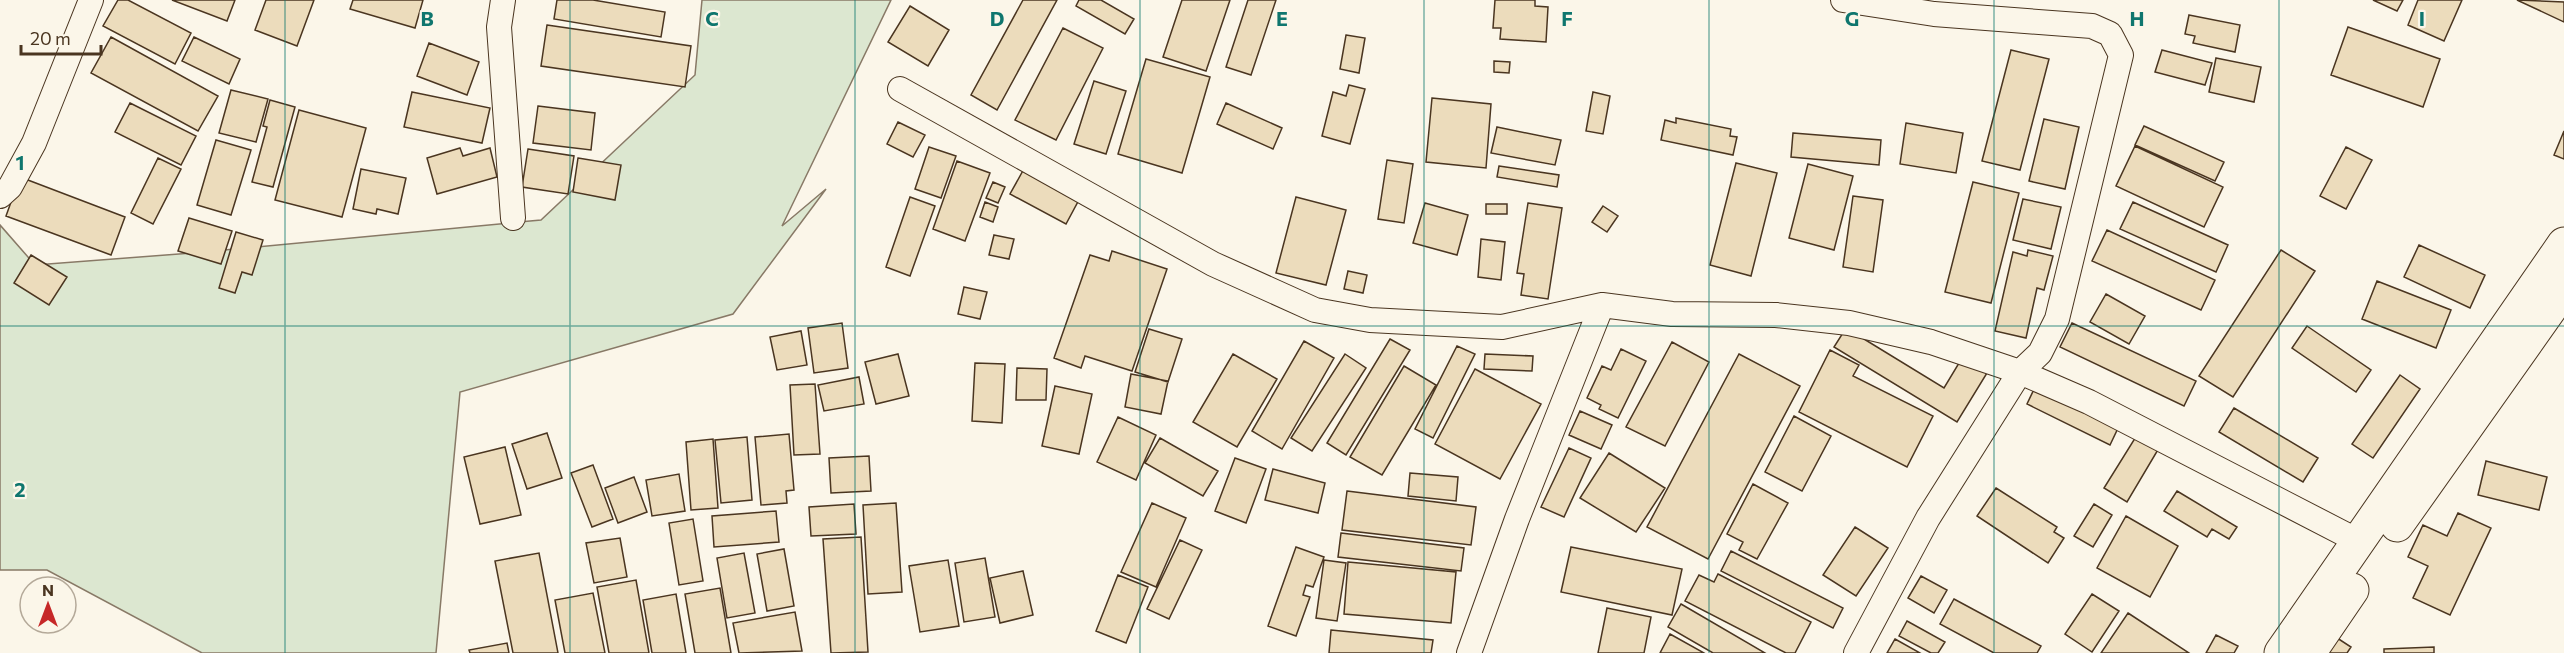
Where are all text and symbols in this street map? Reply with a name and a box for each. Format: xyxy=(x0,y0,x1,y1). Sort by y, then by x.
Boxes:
text: B xyxy=(420,6,434,30)
text: C xyxy=(705,6,719,30)
text: D xyxy=(990,6,1004,30)
text: E xyxy=(1276,6,1288,30)
text: F xyxy=(1561,6,1573,30)
text: G xyxy=(1845,6,1859,30)
text: H xyxy=(2130,6,2145,30)
text: I xyxy=(2419,6,2425,30)
scale bar xyxy=(21,18,100,56)
text: 20 m xyxy=(30,27,71,49)
text: 1 xyxy=(15,150,25,174)
text: 2 xyxy=(14,477,26,501)
north arrow xyxy=(18,575,78,635)
text: N xyxy=(42,580,54,599)

